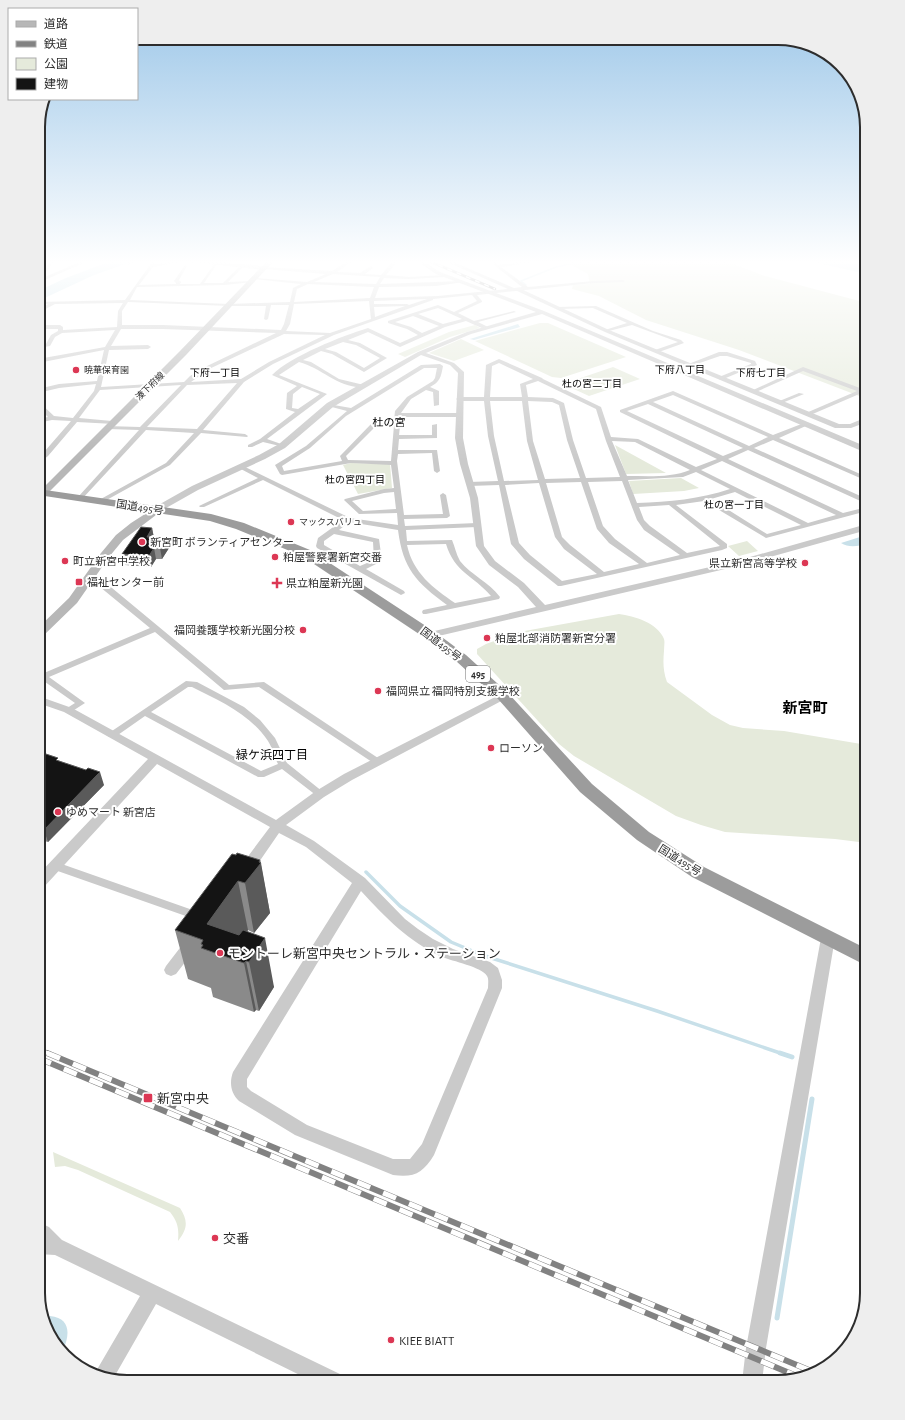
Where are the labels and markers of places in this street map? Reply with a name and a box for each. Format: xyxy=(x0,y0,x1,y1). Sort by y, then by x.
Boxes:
marker: 暁華保育園 xyxy=(71,365,81,375)
place label: 暁華保育園 xyxy=(84,365,129,375)
marker: マックスバリュ xyxy=(286,517,296,527)
place label: マックスバリュ xyxy=(299,517,362,527)
place label: 新宮町 ボランティアセンター xyxy=(150,536,294,548)
marker: 新宮町 ボランティアセンター xyxy=(137,537,147,547)
place label: 粕屋警察署新宮交番 xyxy=(283,551,382,563)
marker: 粕屋警察署新宮交番 xyxy=(270,552,280,562)
place label: 町立新宮中学校 xyxy=(73,555,150,567)
marker: 町立新宮中学校 xyxy=(60,556,70,566)
place label: 県立新宮高等学校 xyxy=(709,557,797,569)
marker: 県立新宮高等学校 xyxy=(800,558,810,568)
place label: 福祉センター前 xyxy=(87,576,164,588)
marker: 福祉センター前 xyxy=(74,577,84,587)
marker: 県立粕屋新光園 xyxy=(271,577,283,589)
place label: 県立粕屋新光園 xyxy=(286,577,363,589)
place label: 福岡養護学校新光園分校 xyxy=(174,624,295,636)
marker: 福岡養護学校新光園分校 xyxy=(298,625,308,635)
place label: 粕屋北部消防署新宮分署 xyxy=(495,632,616,644)
marker: 粕屋北部消防署新宮分署 xyxy=(482,633,492,643)
place label: 福岡県立 福岡特別支援学校 xyxy=(386,685,520,697)
marker: 福岡県立 福岡特別支援学校 xyxy=(373,686,383,696)
marker: ローソン xyxy=(486,743,496,753)
place label: ローソン xyxy=(499,743,543,754)
marker: ゆめマート 新宮店 xyxy=(53,807,63,817)
place label: ゆめマート 新宮店 xyxy=(66,807,156,818)
place label: モントーレ新宮中央セントラル・ステーション xyxy=(228,947,501,961)
marker: モントーレ新宮中央セントラル・ステーション xyxy=(215,948,225,958)
marker: 新宮中央 xyxy=(142,1092,154,1104)
place label: 新宮中央 xyxy=(157,1092,209,1106)
place label: 交番 xyxy=(223,1232,249,1246)
marker: 交番 xyxy=(210,1233,220,1243)
marker: KIEE BIATT xyxy=(386,1335,396,1345)
place label: KIEE BIATT xyxy=(399,1335,455,1348)

